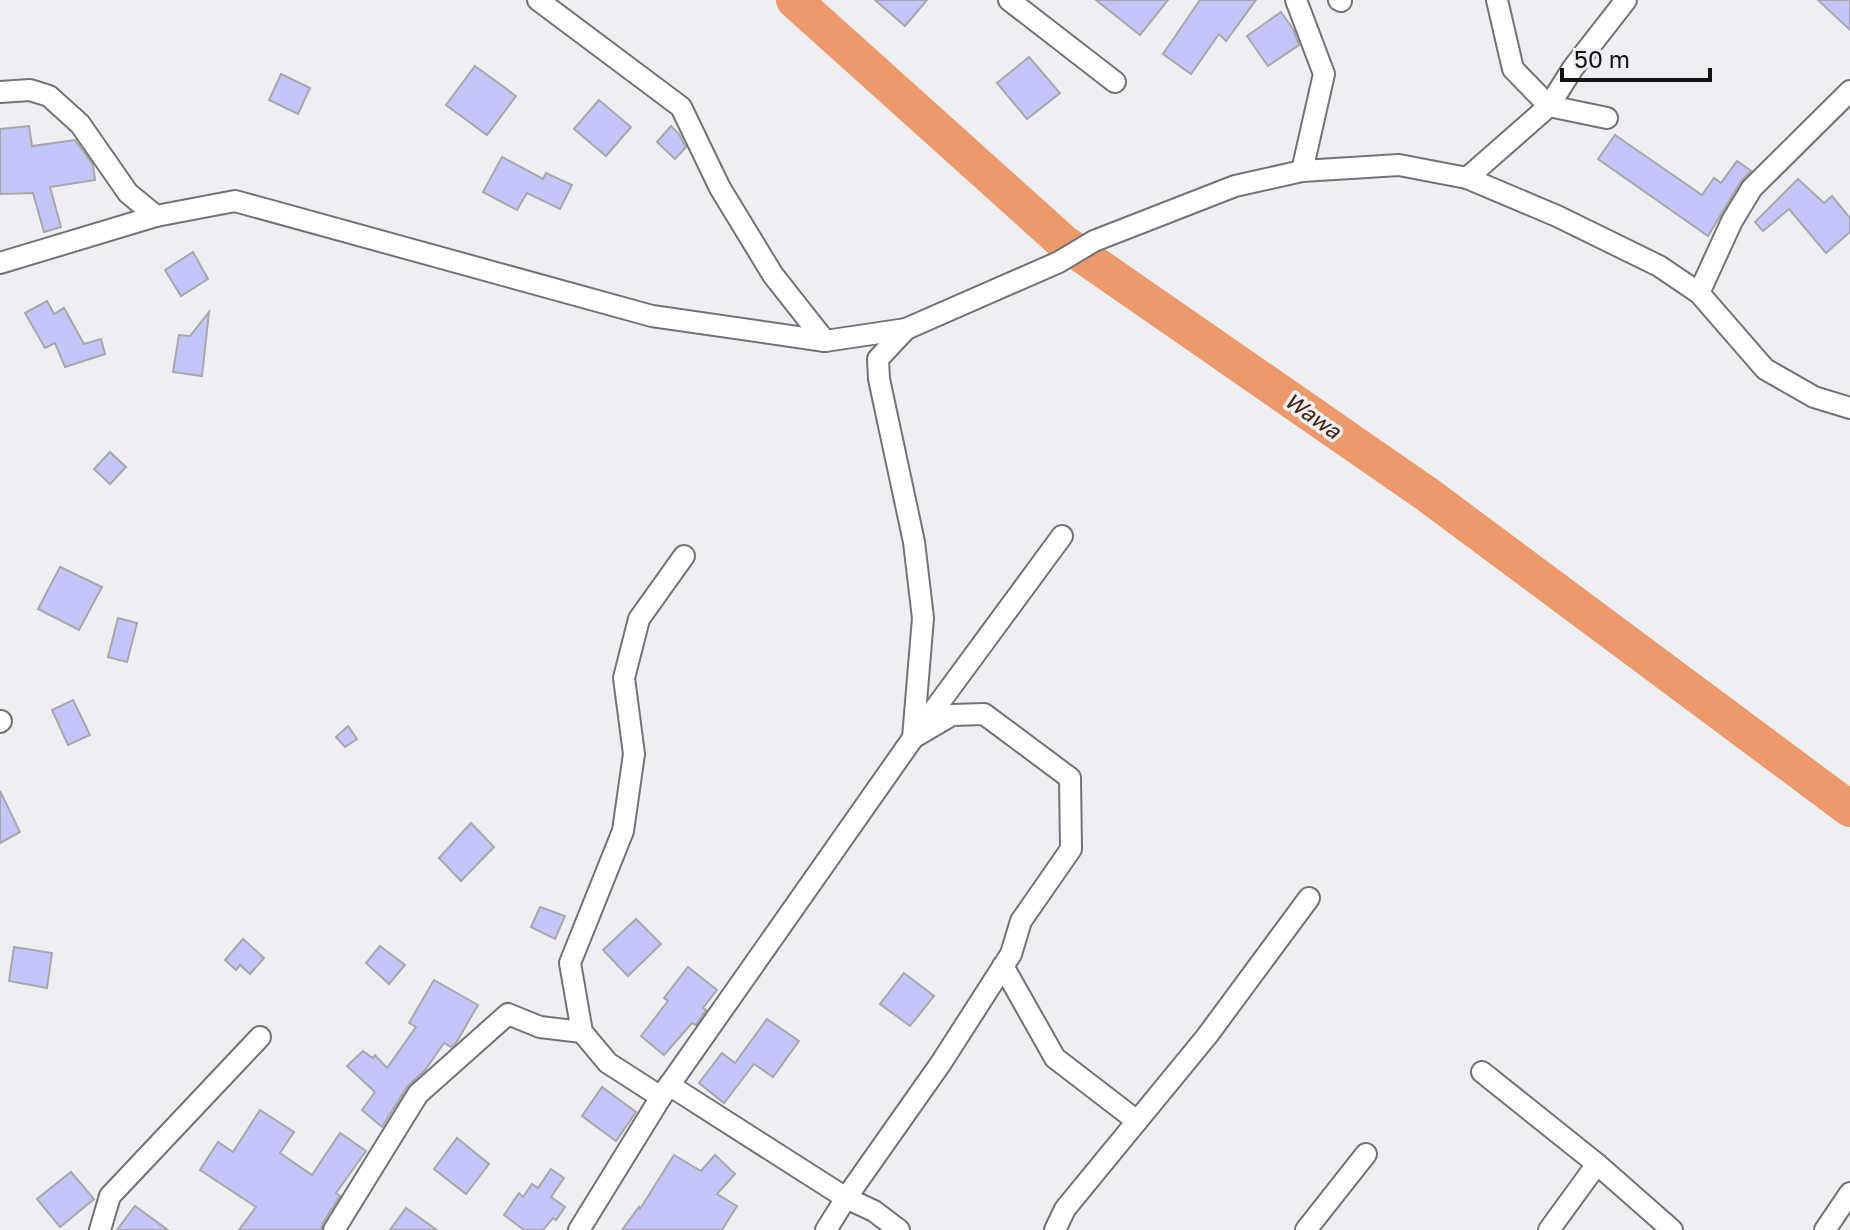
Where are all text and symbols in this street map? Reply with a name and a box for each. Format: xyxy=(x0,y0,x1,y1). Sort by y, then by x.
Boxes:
scale bar xyxy=(1562,32,1710,82)
text: 50 m xyxy=(1574,44,1630,73)
water label: Wawa xyxy=(1280,386,1348,445)

